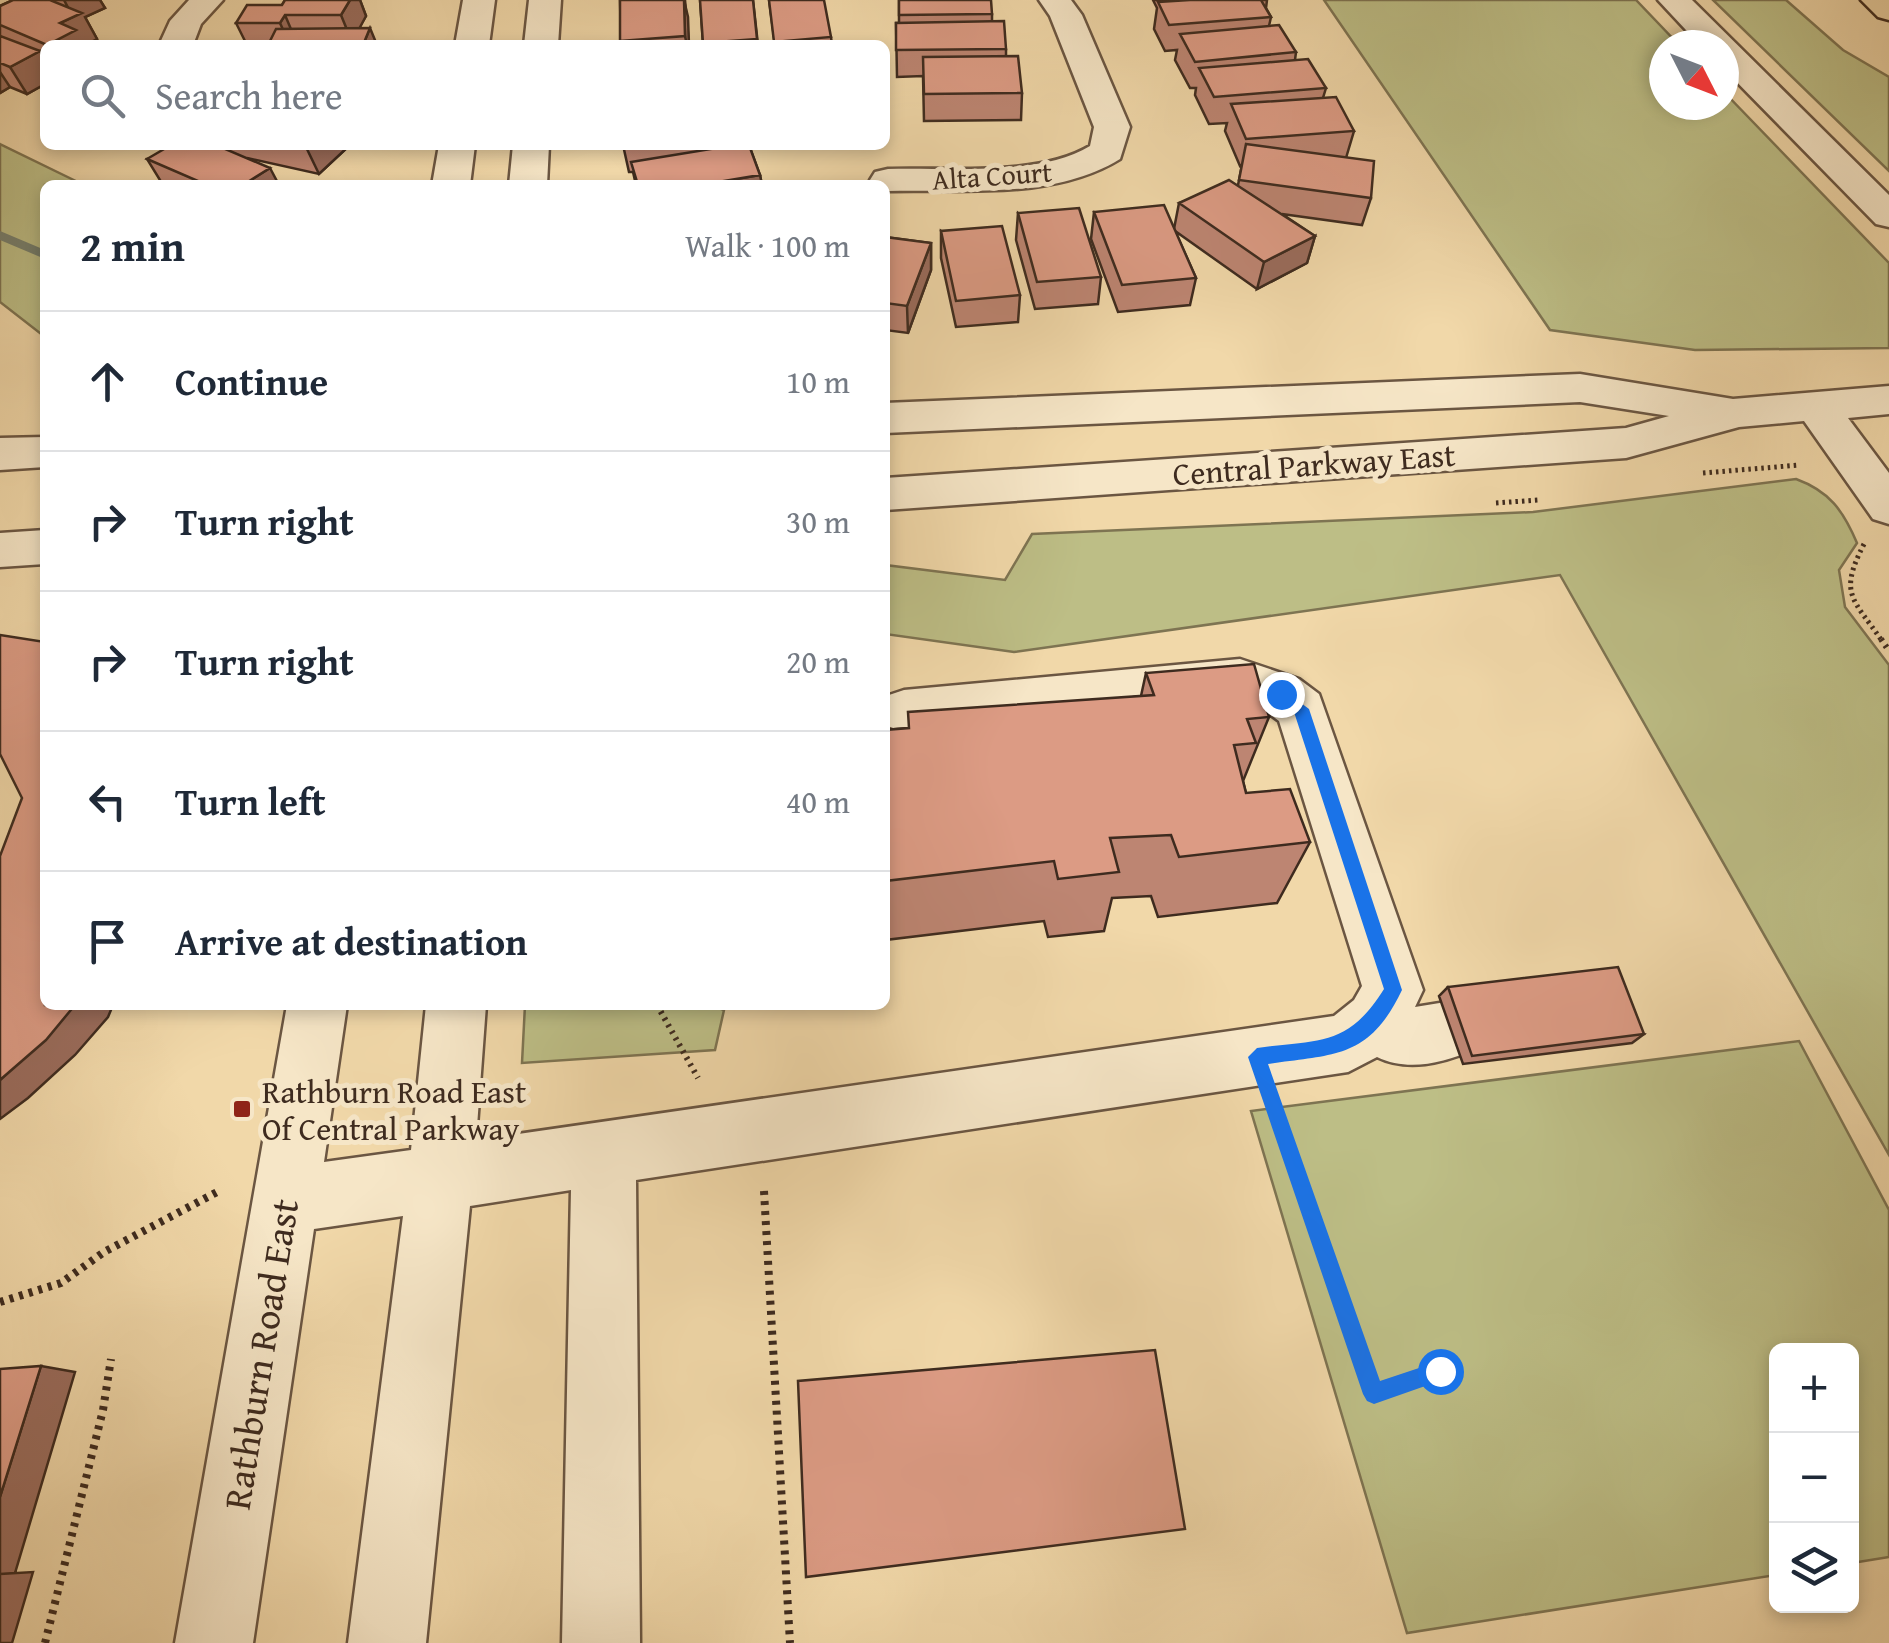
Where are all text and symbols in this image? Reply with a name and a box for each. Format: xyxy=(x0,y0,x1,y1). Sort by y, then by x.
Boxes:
north arrow xyxy=(1649,30,1739,120)
search box xyxy=(40,40,890,150)
text: Search here xyxy=(155,67,343,123)
icon: search xyxy=(75,68,130,123)
street label: Alta Court xyxy=(931,150,1054,200)
text: 2 min xyxy=(80,215,185,276)
text: Walk · 100 m xyxy=(685,222,850,269)
text: Continue xyxy=(175,353,328,409)
icon: ahead xyxy=(80,354,135,409)
text: 10 m xyxy=(786,358,850,405)
street label: Central Parkway East xyxy=(1171,431,1457,497)
text: Turn right xyxy=(175,493,354,549)
icon: right xyxy=(80,494,135,549)
text: 30 m xyxy=(786,498,850,545)
text: Turn right xyxy=(175,633,354,689)
icon: right xyxy=(80,634,135,689)
text: 20 m xyxy=(786,638,850,685)
route end xyxy=(1259,672,1305,718)
text: Turn left xyxy=(175,773,326,829)
icon: left xyxy=(80,774,135,829)
text: 40 m xyxy=(786,778,850,825)
text: Arrive at destination xyxy=(175,913,528,969)
icon: arrive xyxy=(80,914,135,969)
place label: Rathburn Road East Of Central Parkway xyxy=(262,1068,526,1152)
marker: Rathburn Road East Of Central Parkway xyxy=(231,1098,253,1120)
street label: Rathburn Road East xyxy=(208,1195,312,1513)
map controls xyxy=(1769,1343,1859,1613)
button: + xyxy=(1769,1343,1859,1433)
route start xyxy=(1418,1349,1464,1395)
button: − xyxy=(1769,1433,1859,1523)
button: layers xyxy=(1769,1523,1859,1613)

